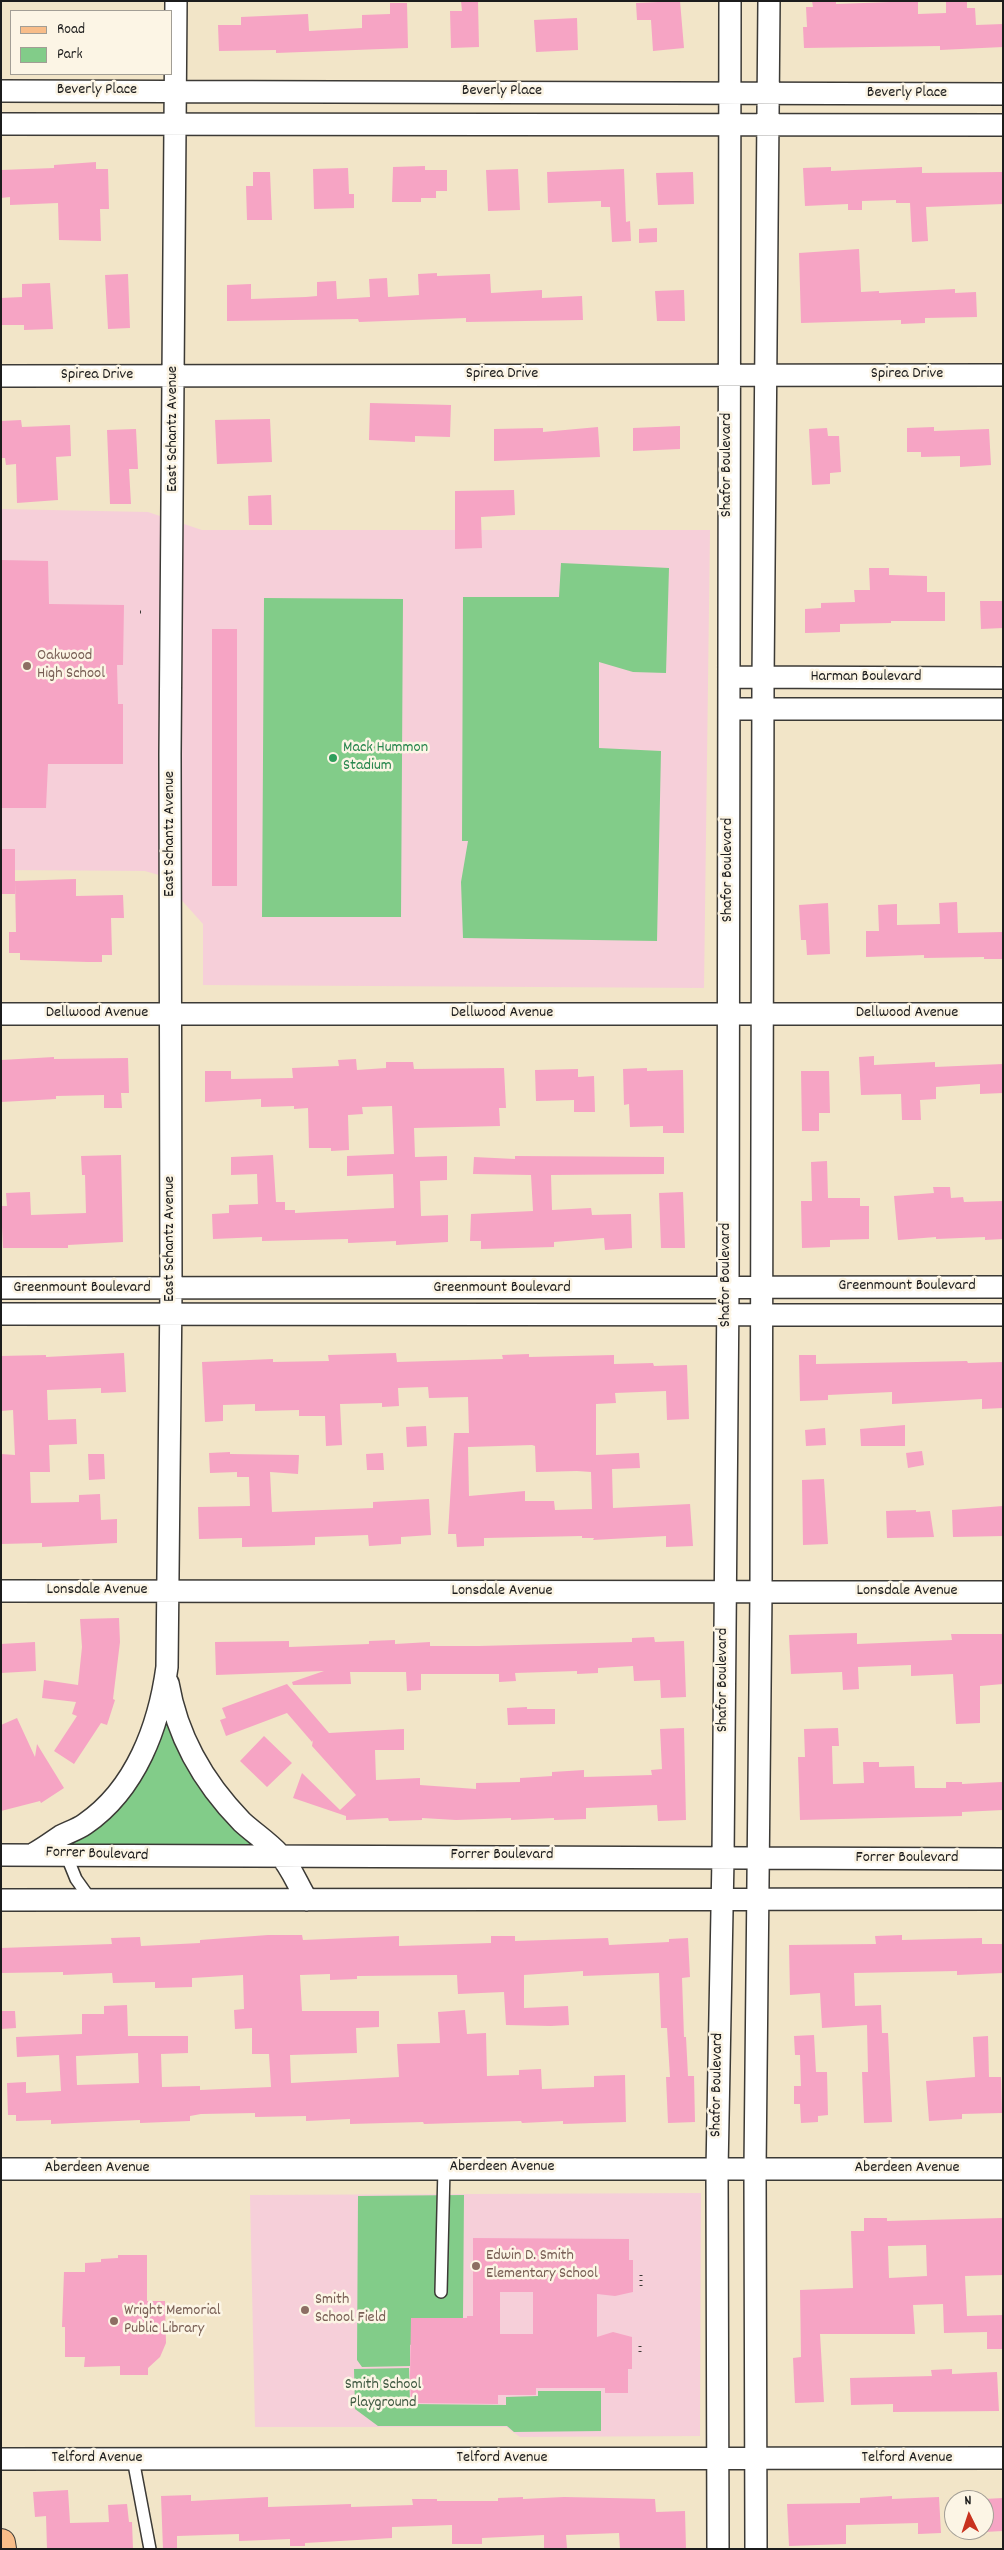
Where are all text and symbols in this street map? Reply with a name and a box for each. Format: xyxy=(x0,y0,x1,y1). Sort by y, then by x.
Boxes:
legend xyxy=(10,10,172,75)
text: Road xyxy=(57,19,85,41)
text: Park xyxy=(57,44,83,66)
street label: Beverly Place xyxy=(57,81,137,101)
street label: Beverly Place xyxy=(462,82,542,102)
street label: Beverly Place xyxy=(867,84,947,104)
street label: Spirea Drive xyxy=(466,365,538,385)
street label: Spirea Drive xyxy=(871,365,943,385)
street label: Spirea Drive xyxy=(61,366,133,386)
street label: East Schantz Avenue xyxy=(164,366,184,492)
street label: Shafor Boulevard xyxy=(718,413,738,517)
place label: Oakwood High School xyxy=(37,647,105,685)
marker: Oakwood High School xyxy=(21,660,33,672)
street label: Harman Boulevard xyxy=(810,668,922,688)
place label: Mack Hummon Stadium xyxy=(343,739,428,777)
marker: Mack Hummon Stadium xyxy=(327,752,339,764)
street label: East Schantz Avenue xyxy=(161,771,181,897)
street label: Shafor Boulevard xyxy=(719,818,739,922)
street label: Dellwood Avenue xyxy=(46,1004,148,1024)
street label: Dellwood Avenue xyxy=(451,1004,553,1024)
street label: Dellwood Avenue xyxy=(856,1004,958,1024)
street label: East Schantz Avenue xyxy=(161,1176,181,1302)
street label: Shafor Boulevard xyxy=(717,1223,737,1327)
street label: Greenmount Boulevard xyxy=(838,1277,976,1297)
street label: Greenmount Boulevard xyxy=(13,1279,151,1299)
street label: Greenmount Boulevard xyxy=(433,1279,571,1299)
street label: Lonsdale Avenue xyxy=(46,1581,148,1601)
street label: Lonsdale Avenue xyxy=(451,1582,553,1602)
street label: Lonsdale Avenue xyxy=(856,1582,958,1602)
street label: Shafor Boulevard xyxy=(714,1628,734,1732)
street label: Forrer Boulevard xyxy=(45,1844,149,1866)
street label: Forrer Boulevard xyxy=(451,1846,553,1866)
street label: Forrer Boulevard xyxy=(856,1849,958,1869)
street label: Shafor Boulevard xyxy=(707,2033,729,2137)
street label: Aberdeen Avenue xyxy=(449,2158,555,2178)
street label: Aberdeen Avenue xyxy=(44,2159,150,2179)
street label: Aberdeen Avenue xyxy=(854,2159,960,2179)
place label: Edwin D. Smith Elementary School xyxy=(486,2247,598,2285)
marker: Edwin D. Smith Elementary School xyxy=(470,2260,482,2272)
place label: Smith School Field xyxy=(315,2291,386,2329)
place label: Wright Memorial Public Library xyxy=(124,2302,221,2340)
marker: Smith School Field xyxy=(299,2304,311,2316)
marker: Wright Memorial Public Library xyxy=(108,2315,120,2327)
park label: Smith School Playground xyxy=(345,2376,421,2414)
street label: Telford Avenue xyxy=(52,2449,142,2469)
street label: Telford Avenue xyxy=(457,2449,547,2469)
street label: Telford Avenue xyxy=(862,2449,952,2469)
north arrow xyxy=(944,2490,994,2540)
text: N xyxy=(964,2491,972,2511)

